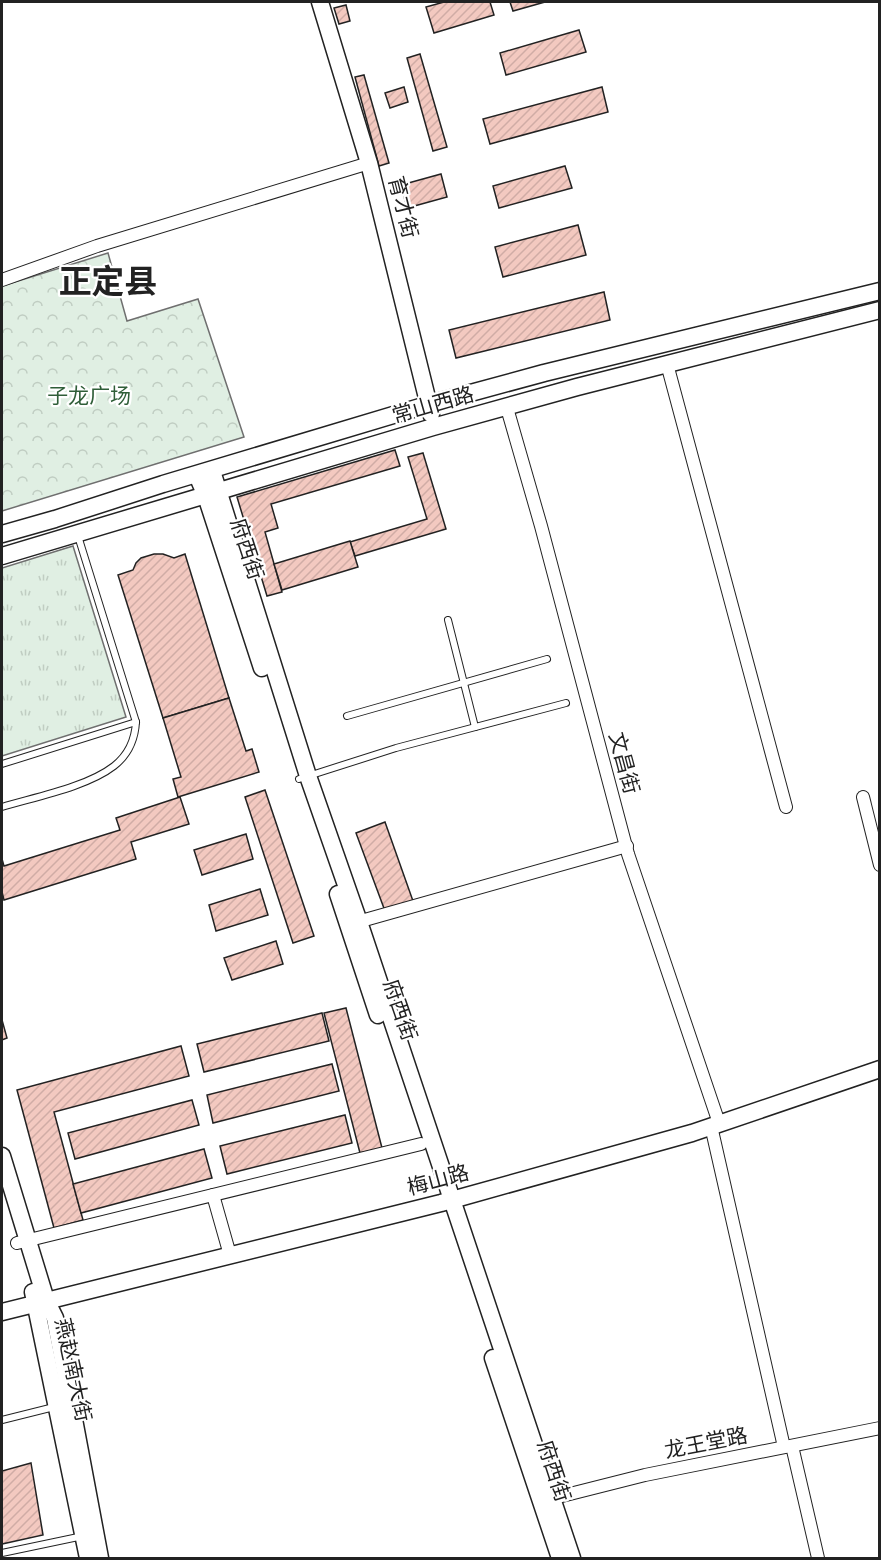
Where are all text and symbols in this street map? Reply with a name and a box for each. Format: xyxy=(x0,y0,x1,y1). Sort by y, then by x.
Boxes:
street label: 育才街 xyxy=(383,173,424,241)
district label: 正定县 xyxy=(59,261,158,303)
street label: 常山西路 xyxy=(389,380,477,429)
park label: 子龙广场 xyxy=(47,382,131,409)
street label: 府西街 xyxy=(225,515,270,583)
street label: 文昌街 xyxy=(603,729,646,797)
street label: 府西街 xyxy=(377,976,423,1044)
street label: 梅山路 xyxy=(404,1158,472,1201)
street label: 燕赵南大街 xyxy=(49,1316,98,1424)
street label: 龙王堂路 xyxy=(662,1421,750,1464)
street label: 府西街 xyxy=(532,1437,577,1505)

